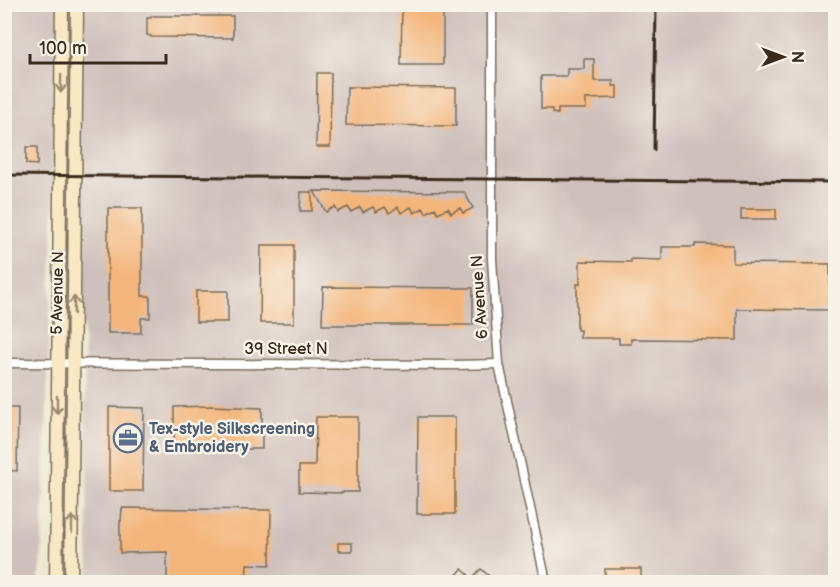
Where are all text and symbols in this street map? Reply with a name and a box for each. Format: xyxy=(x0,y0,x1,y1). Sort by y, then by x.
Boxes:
scale bar xyxy=(30,27,166,65)
north arrow xyxy=(753,27,813,87)
text: 100 m xyxy=(39,38,87,59)
text: N xyxy=(787,51,806,63)
one-way arrow xyxy=(55,73,67,93)
street label: 5 Avenue N xyxy=(48,251,68,335)
street label: 6 Avenue N xyxy=(468,254,492,340)
one-way arrow xyxy=(68,295,80,315)
street label: 39 Street N xyxy=(244,340,328,359)
one-way arrow xyxy=(52,394,63,414)
place label: Tex-style Silkscreening & Embroidery xyxy=(149,420,315,457)
office icon: Tex-style Silkscreening & Embroidery xyxy=(112,422,144,454)
one-way arrow xyxy=(66,515,78,535)

